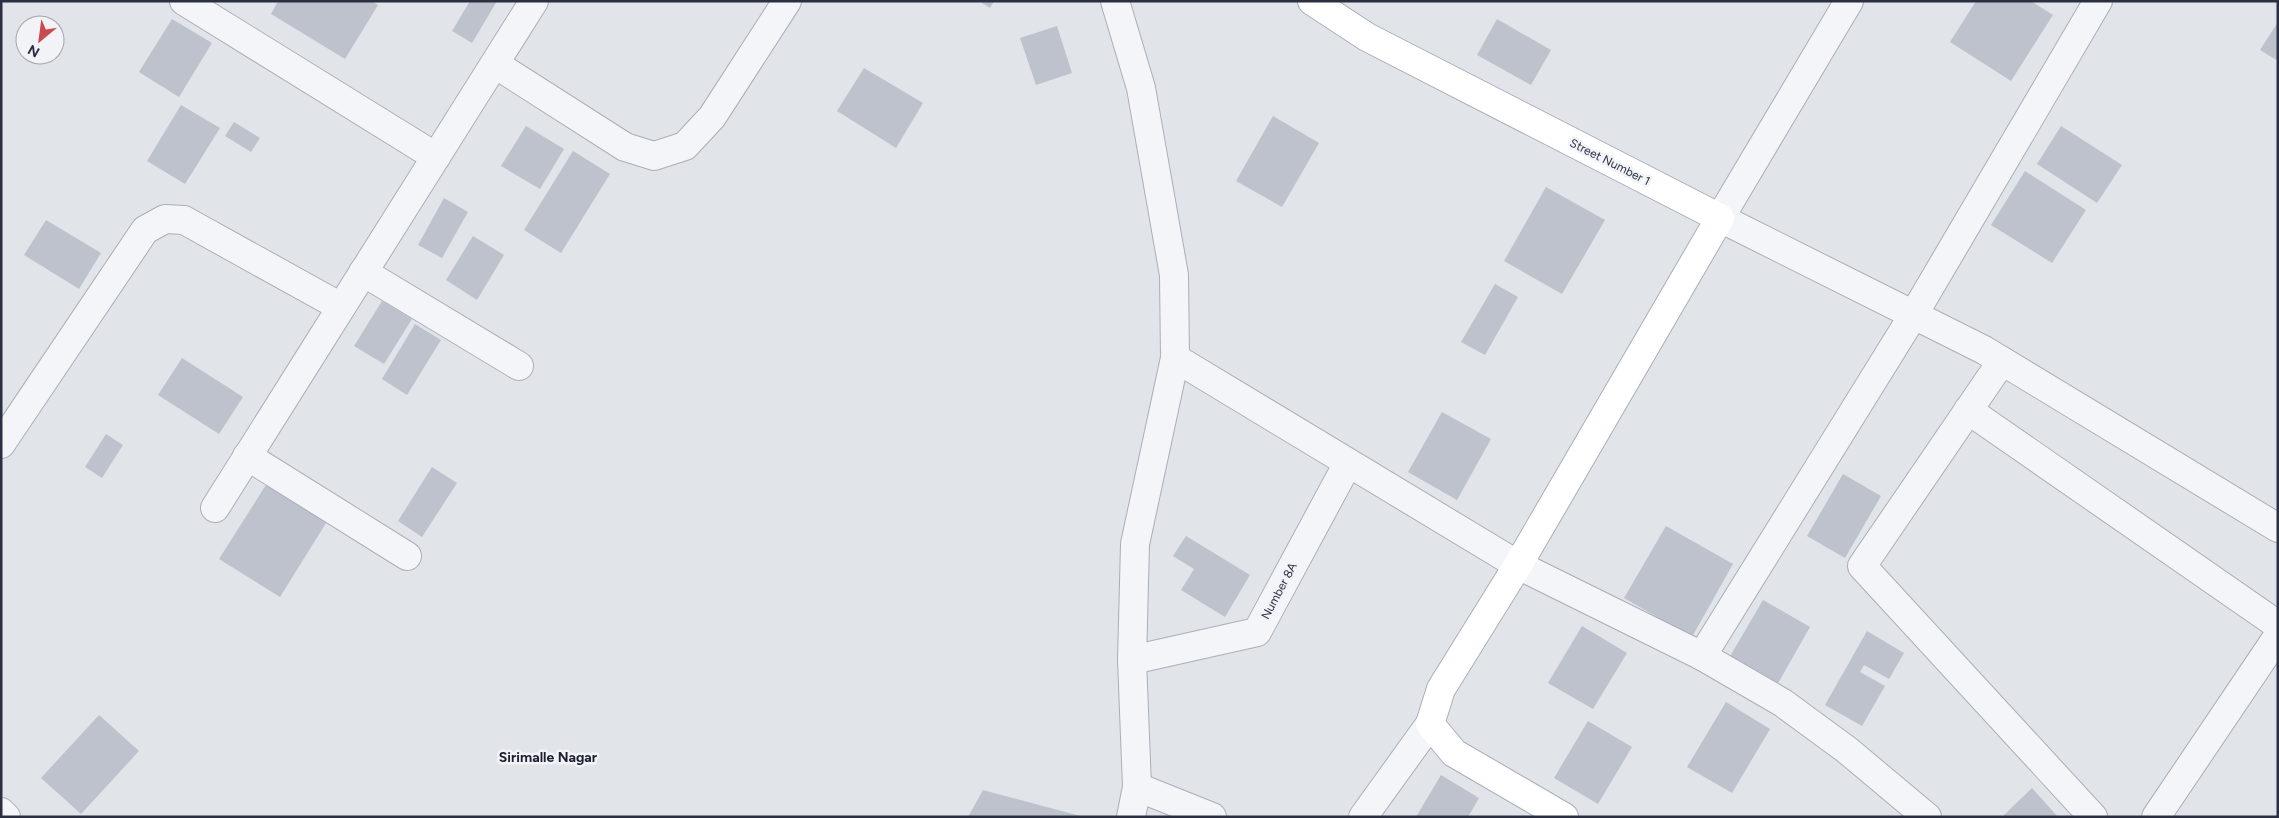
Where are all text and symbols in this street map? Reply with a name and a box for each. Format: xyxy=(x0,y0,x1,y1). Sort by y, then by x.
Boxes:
north arrow xyxy=(15,15,65,65)
text: N xyxy=(25,41,43,61)
street label: Street Number 1 xyxy=(1567,136,1653,188)
street label: Number 8A xyxy=(1258,560,1300,622)
district label: Sirimalle Nagar xyxy=(499,749,598,766)

